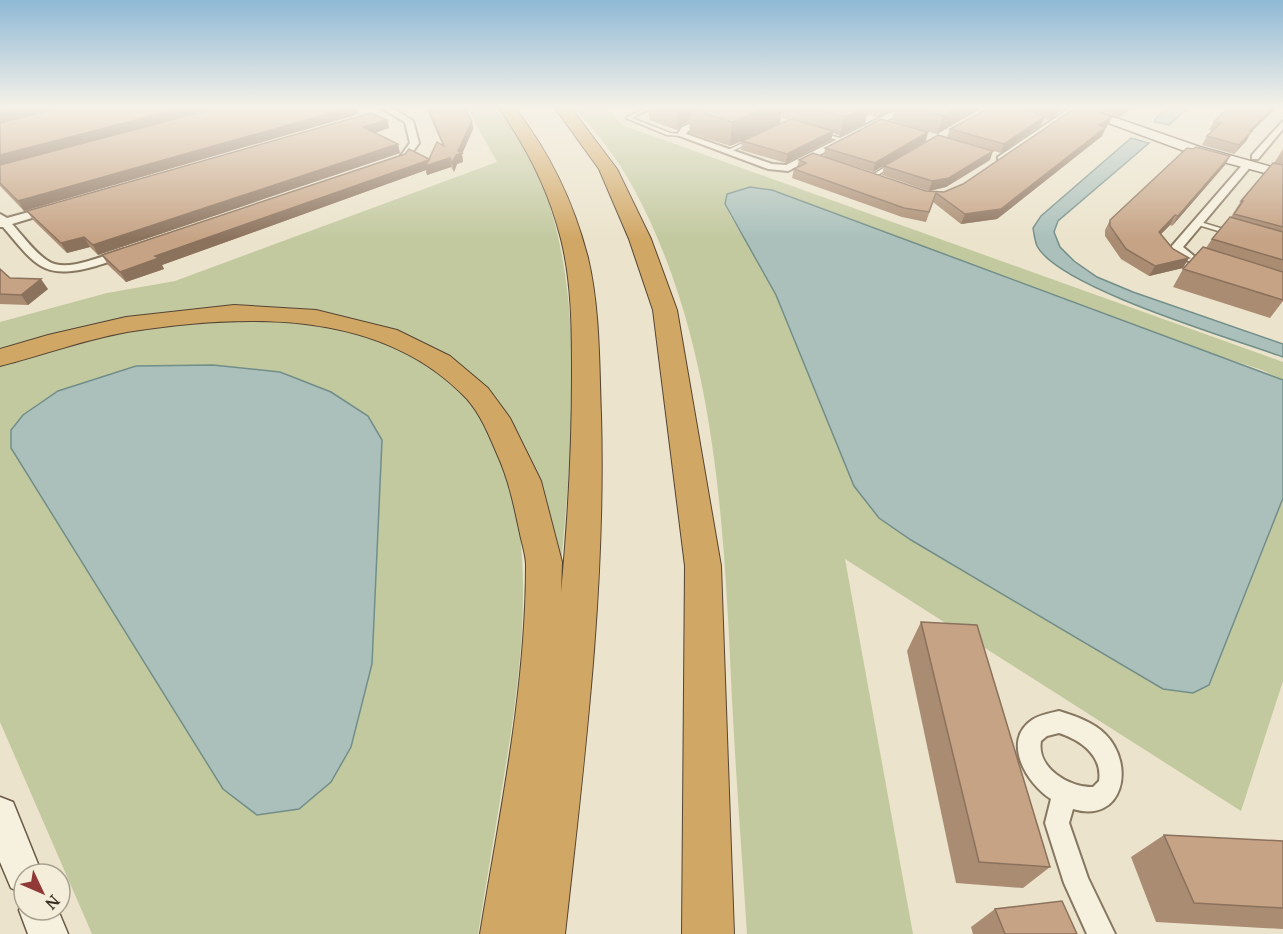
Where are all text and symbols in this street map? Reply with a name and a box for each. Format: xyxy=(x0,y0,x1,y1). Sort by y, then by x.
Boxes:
north arrow xyxy=(12,862,72,922)
text: N xyxy=(40,890,65,915)

